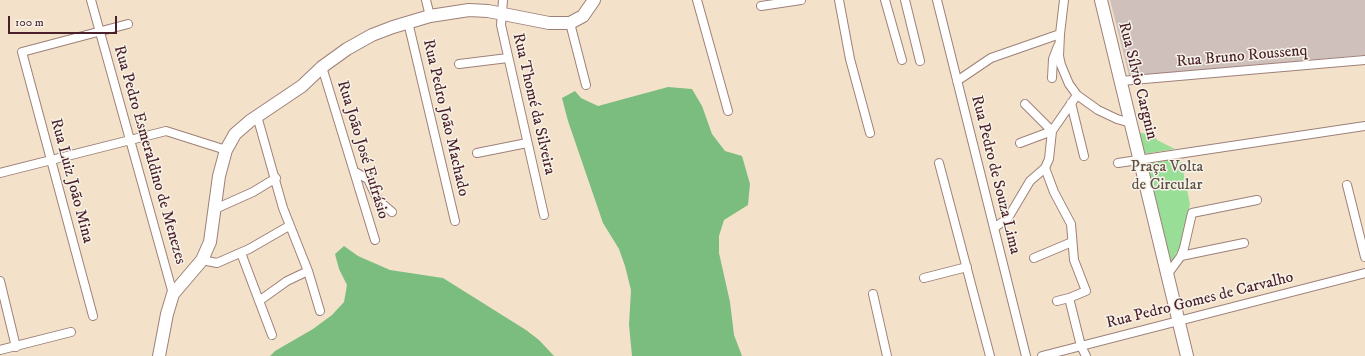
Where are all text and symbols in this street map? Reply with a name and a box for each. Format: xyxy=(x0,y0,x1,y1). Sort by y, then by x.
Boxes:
scale bar xyxy=(10,8,119,34)
text: 100 m xyxy=(15,15,44,30)
street label: Rua Sílvio Cargnin xyxy=(1113,20,1161,142)
street label: Rua Thomé da Silveira xyxy=(507,31,559,177)
street label: Rua Pedro João Machado xyxy=(418,38,472,198)
street label: Rua Bruno Roussenq xyxy=(1176,42,1308,72)
street label: Rua Pedro Esmeraldino de Menezes xyxy=(109,43,189,267)
street label: Rua João José Eufrásio xyxy=(332,78,392,222)
street label: Rua Pedro de Souza Lima xyxy=(966,94,1024,256)
street label: Rua Luiz João Mina xyxy=(45,117,97,245)
park label: Praça Volta de Circular xyxy=(1131,158,1203,196)
street label: Rua Pedro Gomes de Carvalho xyxy=(1104,268,1296,334)

